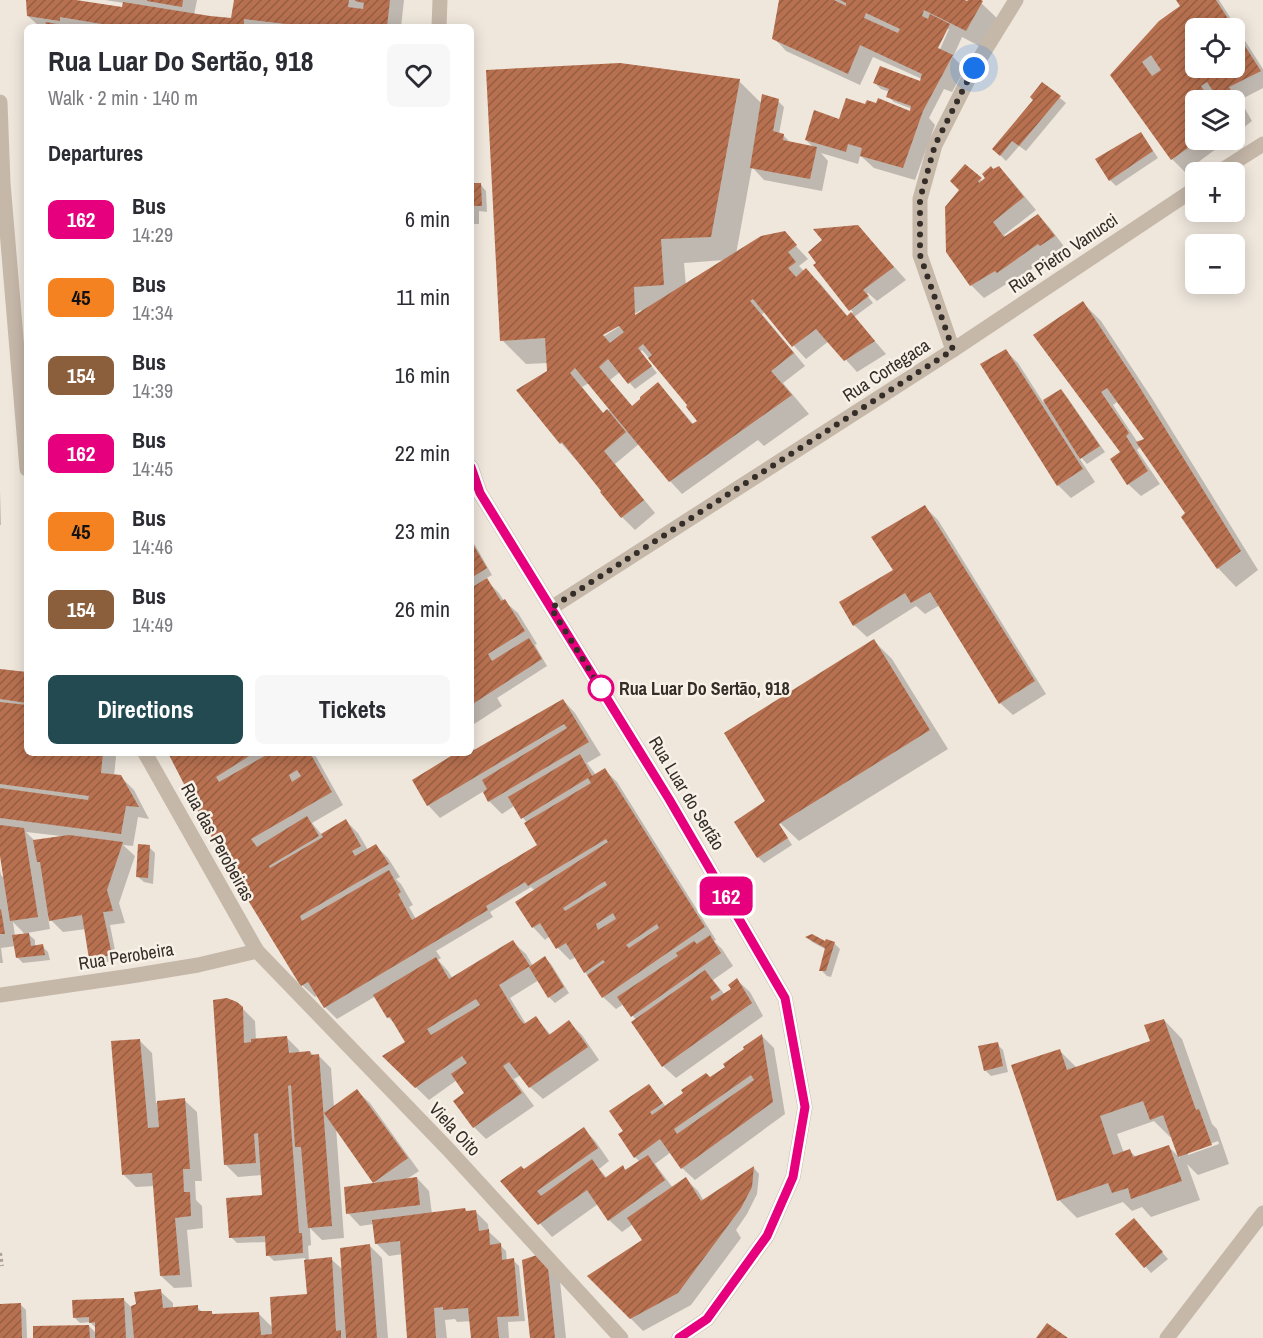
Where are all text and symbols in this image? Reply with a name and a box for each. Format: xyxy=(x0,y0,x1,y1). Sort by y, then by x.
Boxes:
map controls xyxy=(1185,18,1245,294)
button: locate xyxy=(1185,18,1245,78)
text: Rua Luar Do Sertão, 918 xyxy=(48,42,313,80)
button: heart xyxy=(387,44,450,107)
your location xyxy=(959,53,989,83)
text: Walk · 2 min · 140 m xyxy=(48,84,198,111)
button: layers xyxy=(1185,90,1245,150)
text: Departures xyxy=(48,138,143,168)
button: + xyxy=(1185,162,1245,222)
text: Bus xyxy=(132,191,166,221)
text: 6 min xyxy=(405,204,450,234)
text: 162 xyxy=(67,205,95,234)
street label: Rua Pietro Vanucci xyxy=(1003,207,1123,299)
text: 14:29 xyxy=(132,221,173,248)
button: − xyxy=(1185,234,1245,294)
text: Bus xyxy=(132,269,166,299)
text: 11 min xyxy=(396,282,450,312)
text: 45 xyxy=(71,283,91,312)
text: 14:34 xyxy=(132,299,173,326)
street label: Rua Cortegaca xyxy=(838,332,934,408)
text: Bus xyxy=(132,347,166,377)
text: 16 min xyxy=(395,360,450,390)
text: 154 xyxy=(67,361,95,390)
text: 14:39 xyxy=(132,377,173,404)
text: Bus xyxy=(132,425,166,455)
text: 22 min xyxy=(395,438,450,468)
text: 162 xyxy=(67,439,95,468)
text: 14:45 xyxy=(132,455,173,482)
text: Bus xyxy=(132,503,166,533)
text: 23 min xyxy=(395,516,450,546)
text: 45 xyxy=(71,517,91,546)
text: 14:46 xyxy=(132,533,173,560)
text: Bus xyxy=(132,581,166,611)
text: 26 min xyxy=(395,594,450,624)
text: 154 xyxy=(67,595,95,624)
text: 14:49 xyxy=(132,611,173,638)
button: Directions xyxy=(48,675,243,744)
button: Tickets xyxy=(255,675,450,744)
marker: Rua Luar Do Sertão, 918 xyxy=(588,675,614,701)
place label: Rua Luar Do Sertão, 918 xyxy=(619,676,790,701)
street label: Rua Luar do Sertão xyxy=(643,731,731,855)
street label: Rua das Perobeiras xyxy=(175,779,261,905)
line badge: 162 xyxy=(692,876,760,916)
text: 162 xyxy=(712,882,740,911)
street label: Rua Perobeira xyxy=(77,936,175,976)
street label: Viela Oito xyxy=(424,1097,486,1161)

